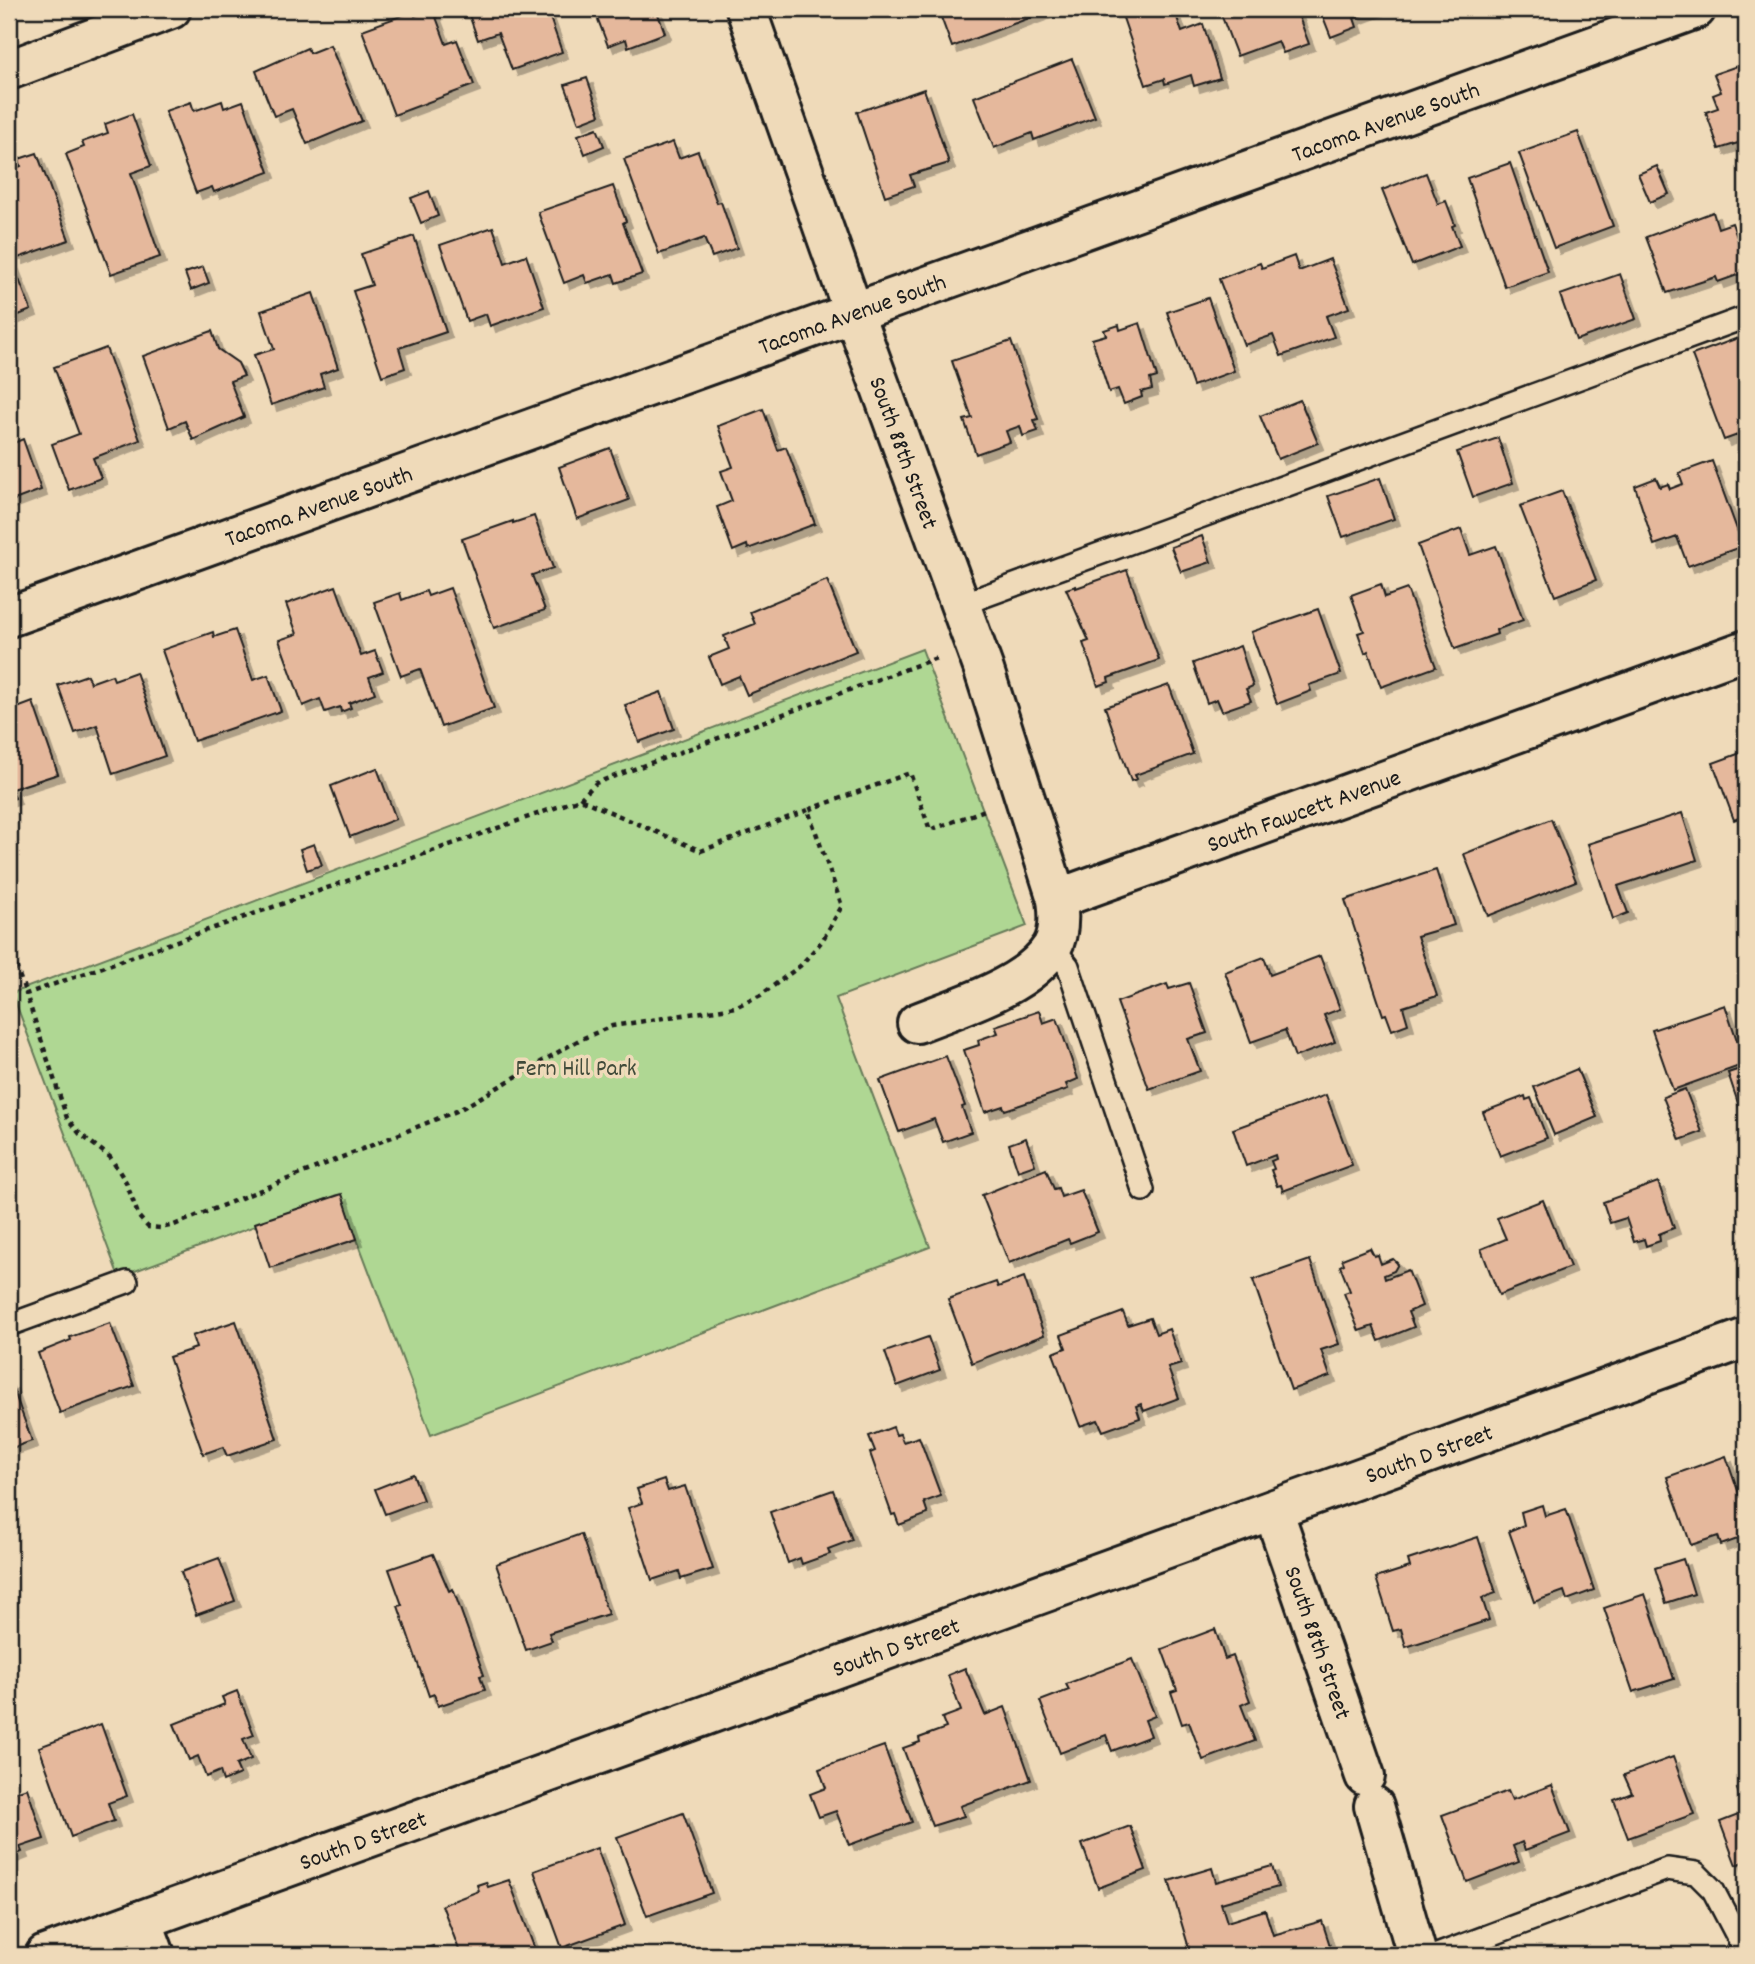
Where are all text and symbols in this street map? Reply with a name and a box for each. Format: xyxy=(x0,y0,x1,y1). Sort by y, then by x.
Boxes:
street label: Tacoma Avenue South xyxy=(1288,74,1485,173)
street label: Tacoma Avenue South xyxy=(754,267,951,365)
street label: South 88th Street xyxy=(858,373,945,535)
street label: Tacoma Avenue South xyxy=(221,459,418,558)
street label: South Fawcett Avenue xyxy=(1203,762,1406,863)
park label: Fern Hill Park xyxy=(515,1053,637,1087)
street label: South D Street xyxy=(1361,1417,1498,1495)
street label: South 88th Street xyxy=(1274,1562,1358,1725)
street label: South D Street xyxy=(828,1610,965,1688)
street label: South D Street xyxy=(295,1804,432,1881)

